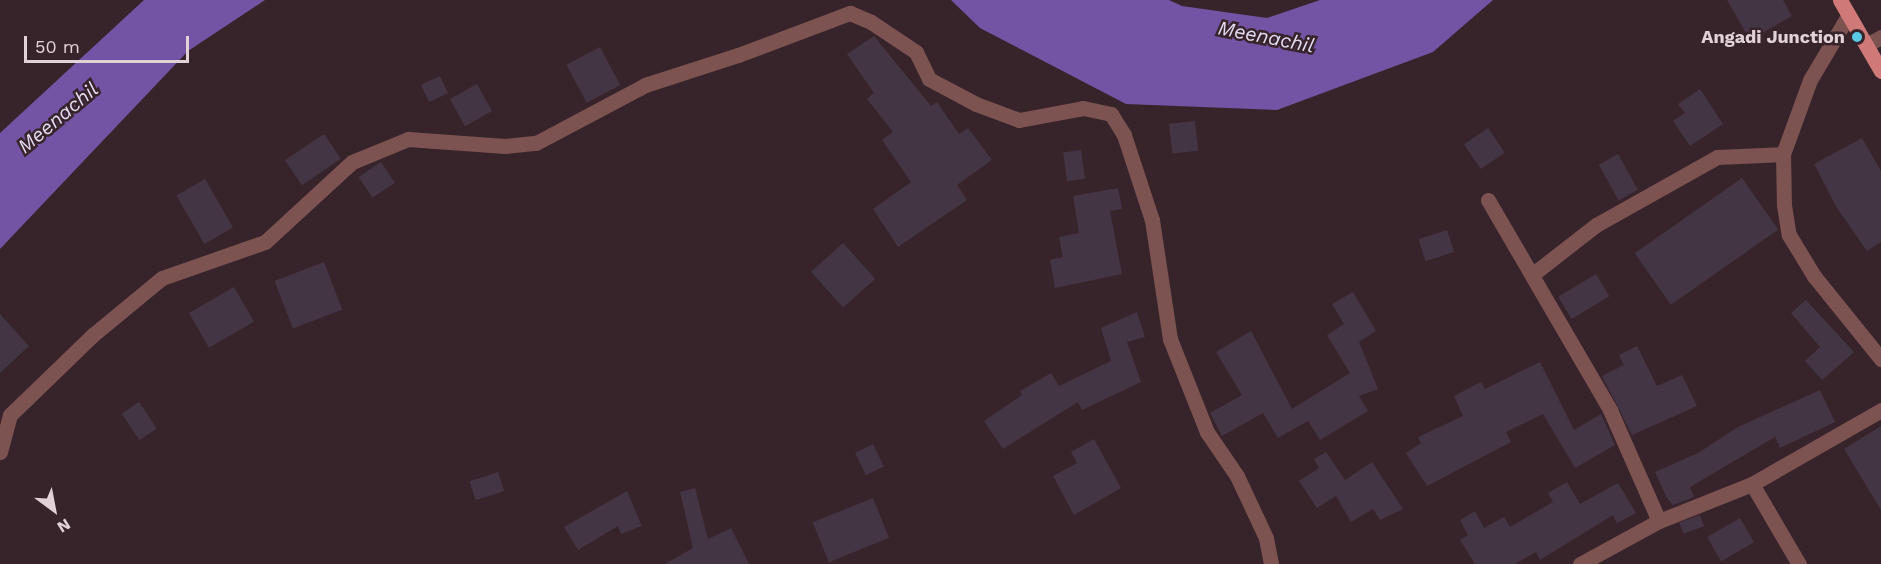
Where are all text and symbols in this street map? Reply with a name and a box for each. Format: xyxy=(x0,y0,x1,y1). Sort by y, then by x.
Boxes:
water label: Meenachil xyxy=(1216,16,1316,58)
scale bar xyxy=(27,24,192,62)
place label: Angadi Junction xyxy=(1701,26,1845,48)
marker: Angadi Junction xyxy=(1850,30,1864,44)
text: 50 m xyxy=(35,36,80,57)
water label: Meenachil xyxy=(13,77,103,159)
north arrow xyxy=(24,480,84,540)
text: N xyxy=(54,514,74,537)

